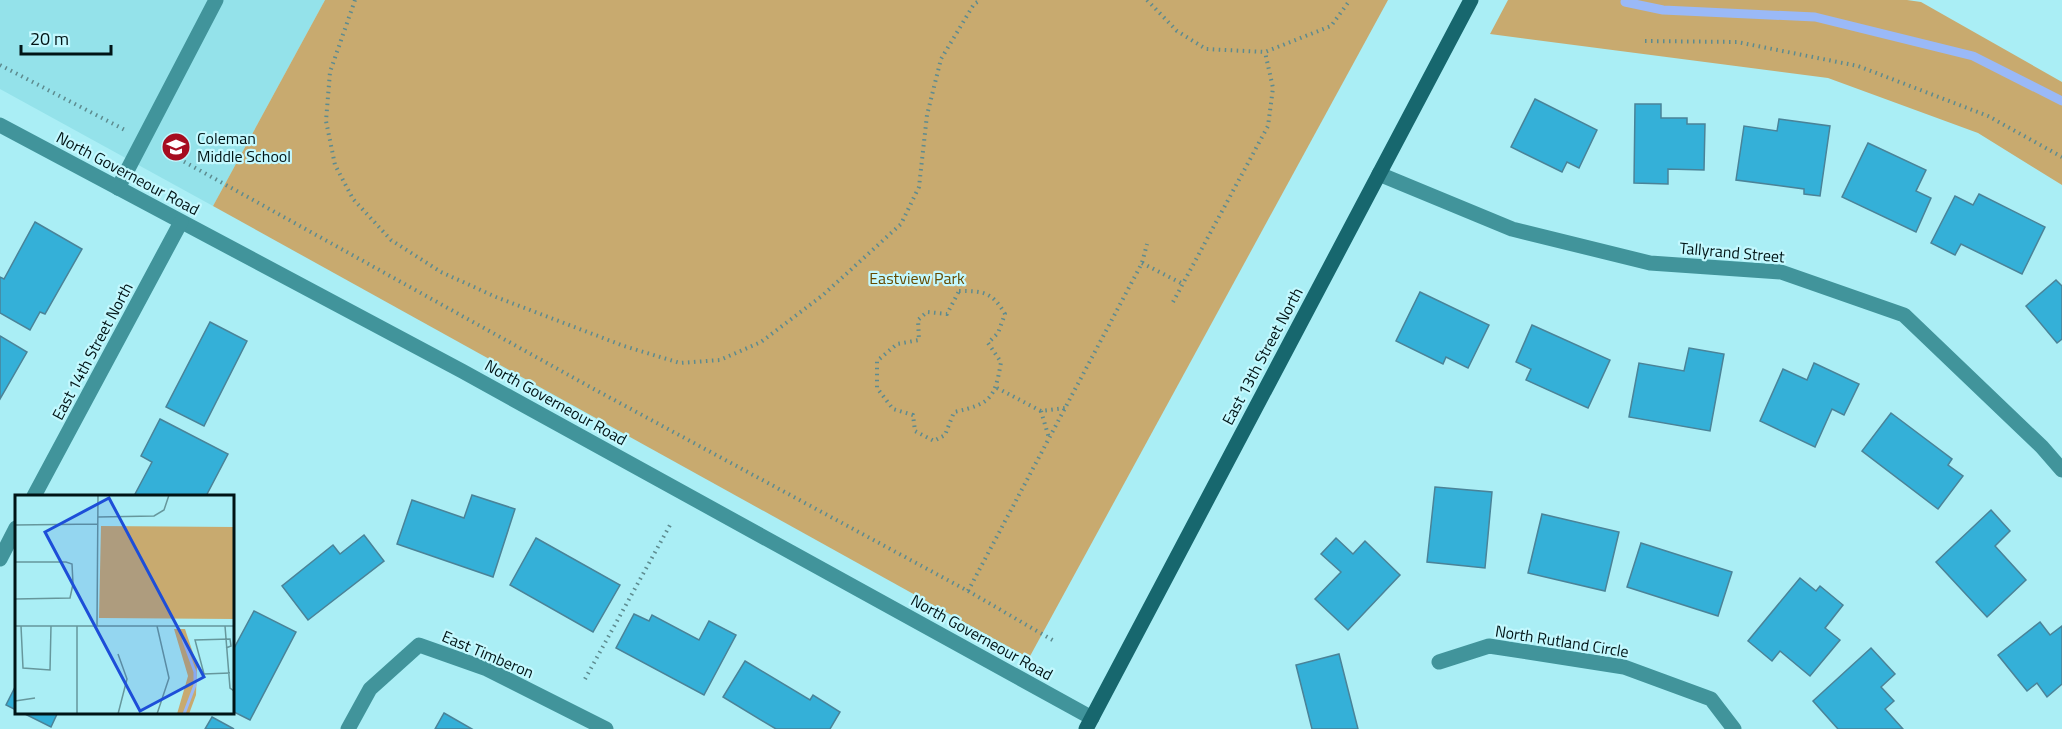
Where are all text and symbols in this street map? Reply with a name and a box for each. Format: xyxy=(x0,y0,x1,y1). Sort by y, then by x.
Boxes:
scale bar xyxy=(21,18,111,56)
text: 20 m xyxy=(30,25,69,52)
street label: North Governeour Road xyxy=(52,125,204,221)
place label: Coleman Middle School xyxy=(197,126,291,168)
school or university icon: Coleman Middle School xyxy=(160,131,192,163)
street label: Tallyrand Street xyxy=(1678,235,1786,269)
park label: Eastview Park xyxy=(869,266,965,290)
street label: East 14th Street North xyxy=(46,278,138,424)
street label: East 13th Street North xyxy=(1216,283,1308,429)
street label: North Governeour Road xyxy=(481,353,631,451)
inset map xyxy=(15,495,234,714)
street label: North Governeour Road xyxy=(907,588,1057,686)
street label: North Rutland Circle xyxy=(1493,619,1631,663)
street label: East Timberon xyxy=(438,624,538,684)

